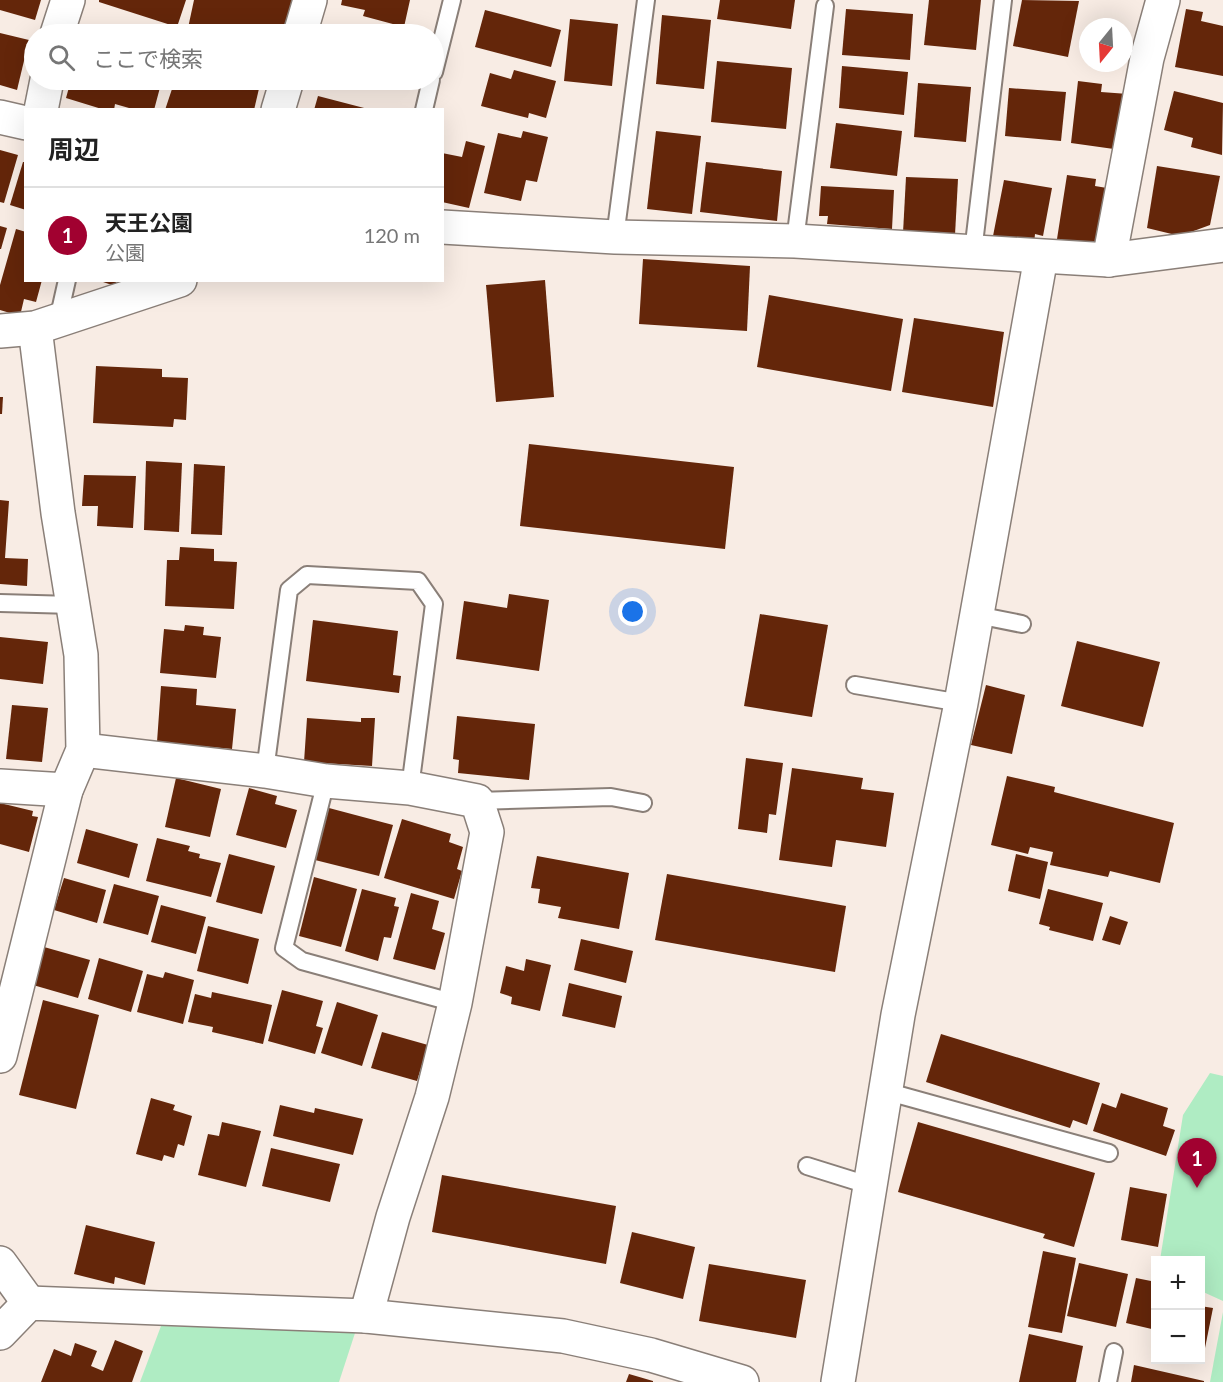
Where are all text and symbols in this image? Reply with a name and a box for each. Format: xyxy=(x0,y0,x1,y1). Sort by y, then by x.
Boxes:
north arrow xyxy=(1079,18,1133,72)
search box xyxy=(24,24,444,90)
icon: search xyxy=(45,41,78,74)
text: ここで検索 xyxy=(93,45,203,72)
text: 周辺 xyxy=(48,133,100,165)
text: 天王公園 xyxy=(105,209,193,236)
text: 1 xyxy=(62,223,73,247)
text: 120 m xyxy=(364,223,420,247)
text: 公園 xyxy=(105,240,145,264)
your location xyxy=(618,597,647,626)
pin: 1 xyxy=(1178,1138,1216,1188)
map controls xyxy=(1151,1256,1205,1364)
button: + xyxy=(1151,1256,1205,1310)
button: − xyxy=(1151,1310,1205,1364)

